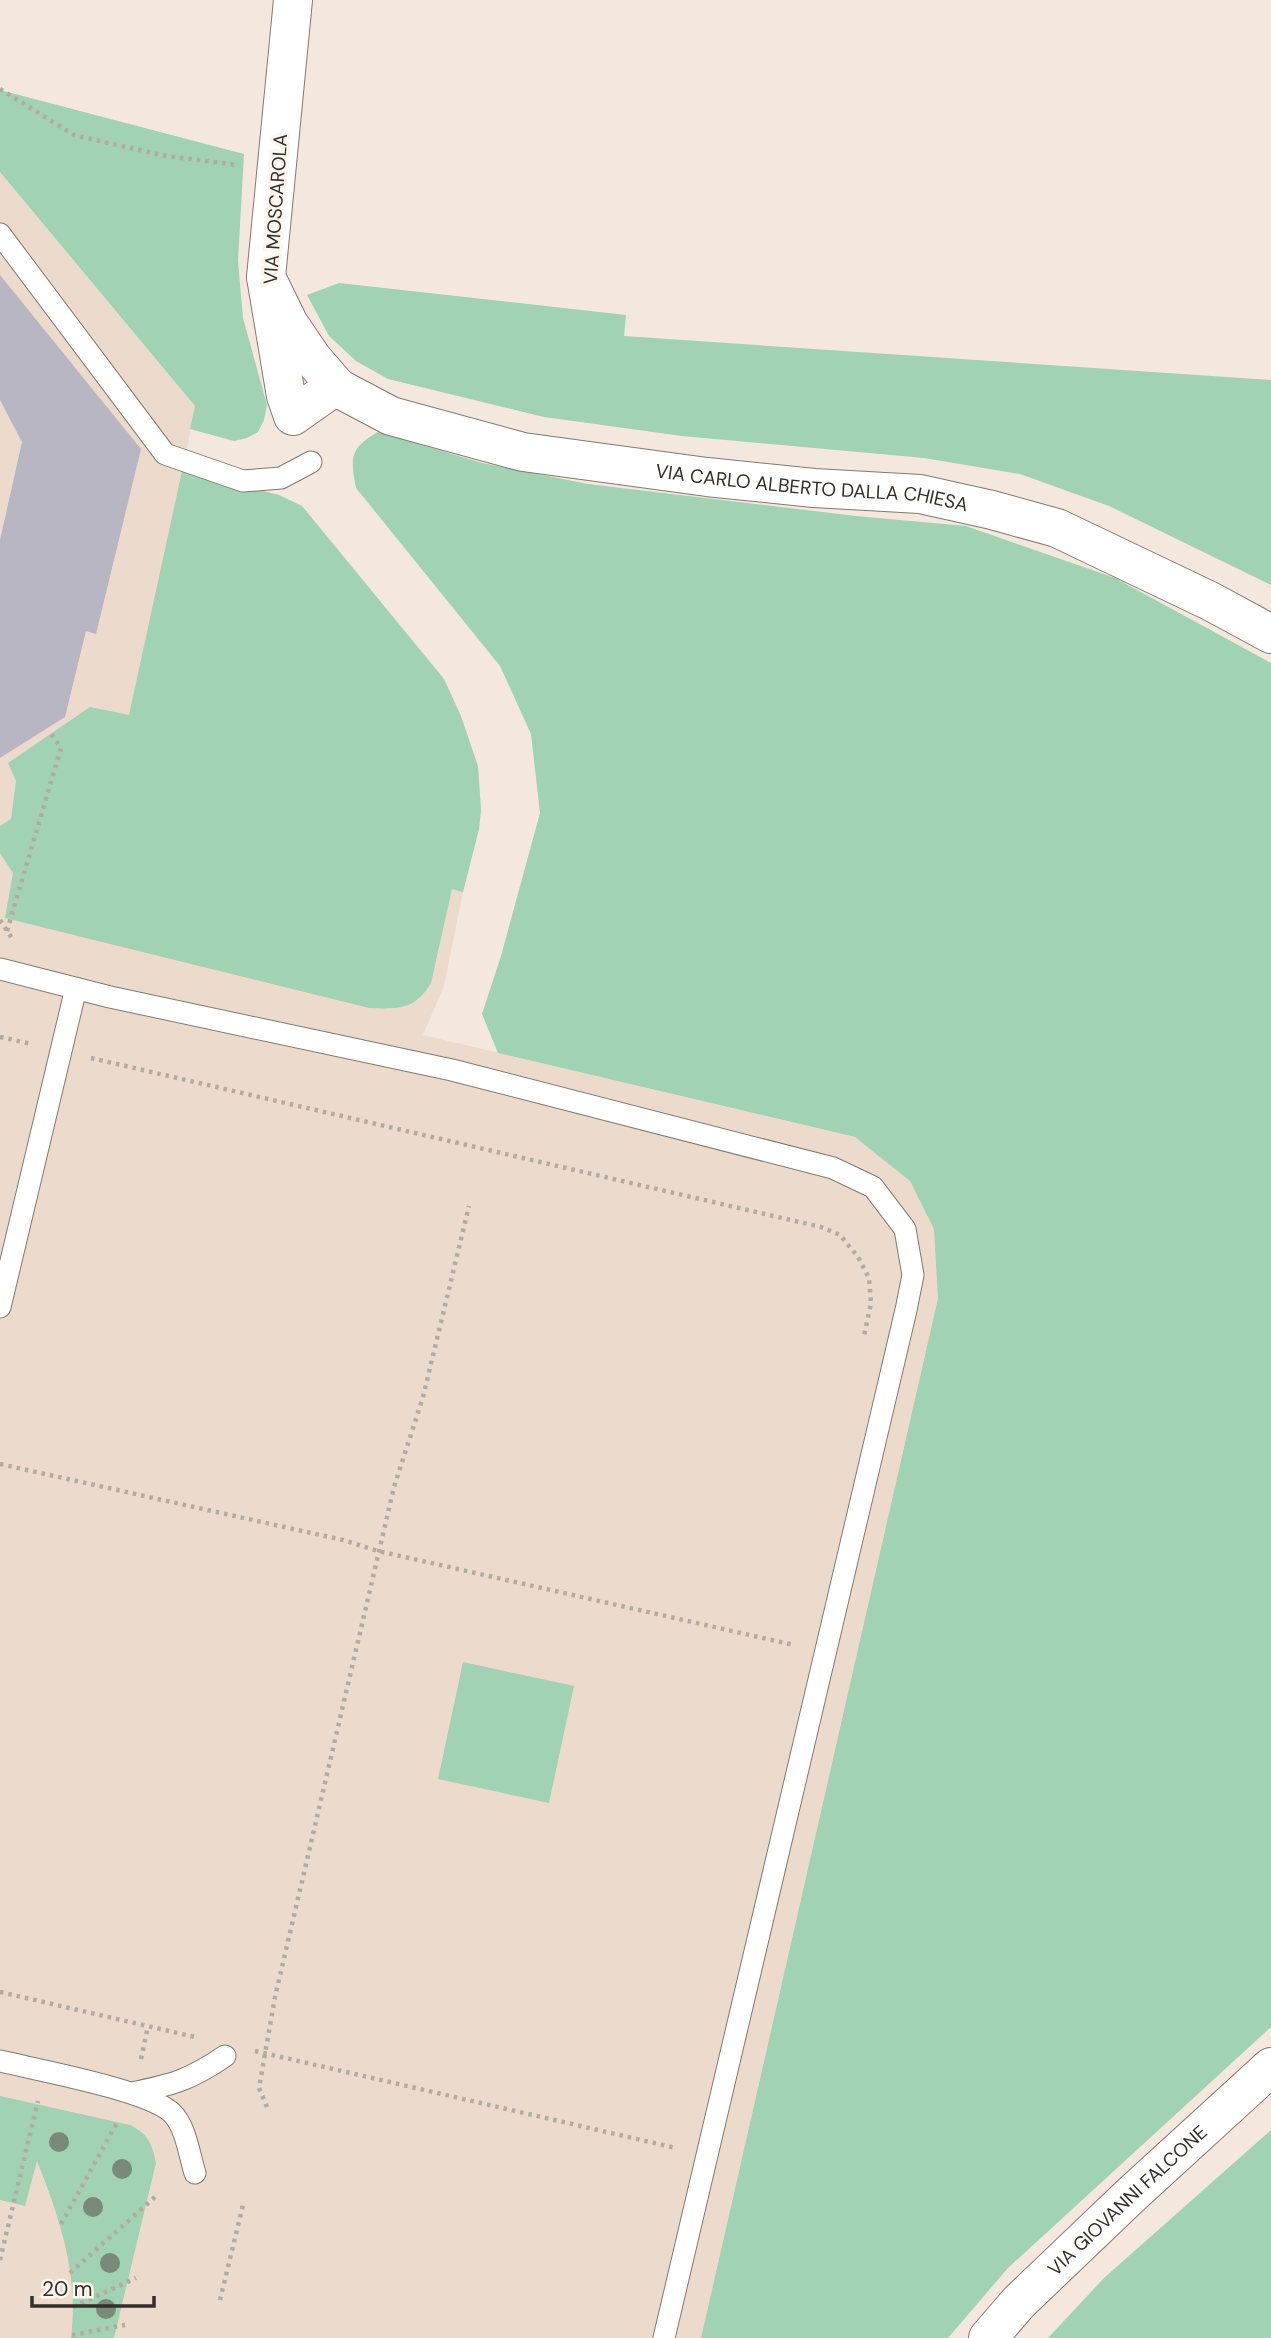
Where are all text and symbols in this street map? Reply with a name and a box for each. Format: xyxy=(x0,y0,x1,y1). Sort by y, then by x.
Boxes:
street label: VIA MOSCAROLA xyxy=(258,132,293,285)
street label: VIA CARLO ALBERTO DALLA CHIESA xyxy=(654,458,971,517)
street label: VIA GIOVANNI FALCONE xyxy=(1042,2120,1212,2281)
scale bar xyxy=(32,2264,154,2308)
text: 20 m xyxy=(42,2275,93,2303)

